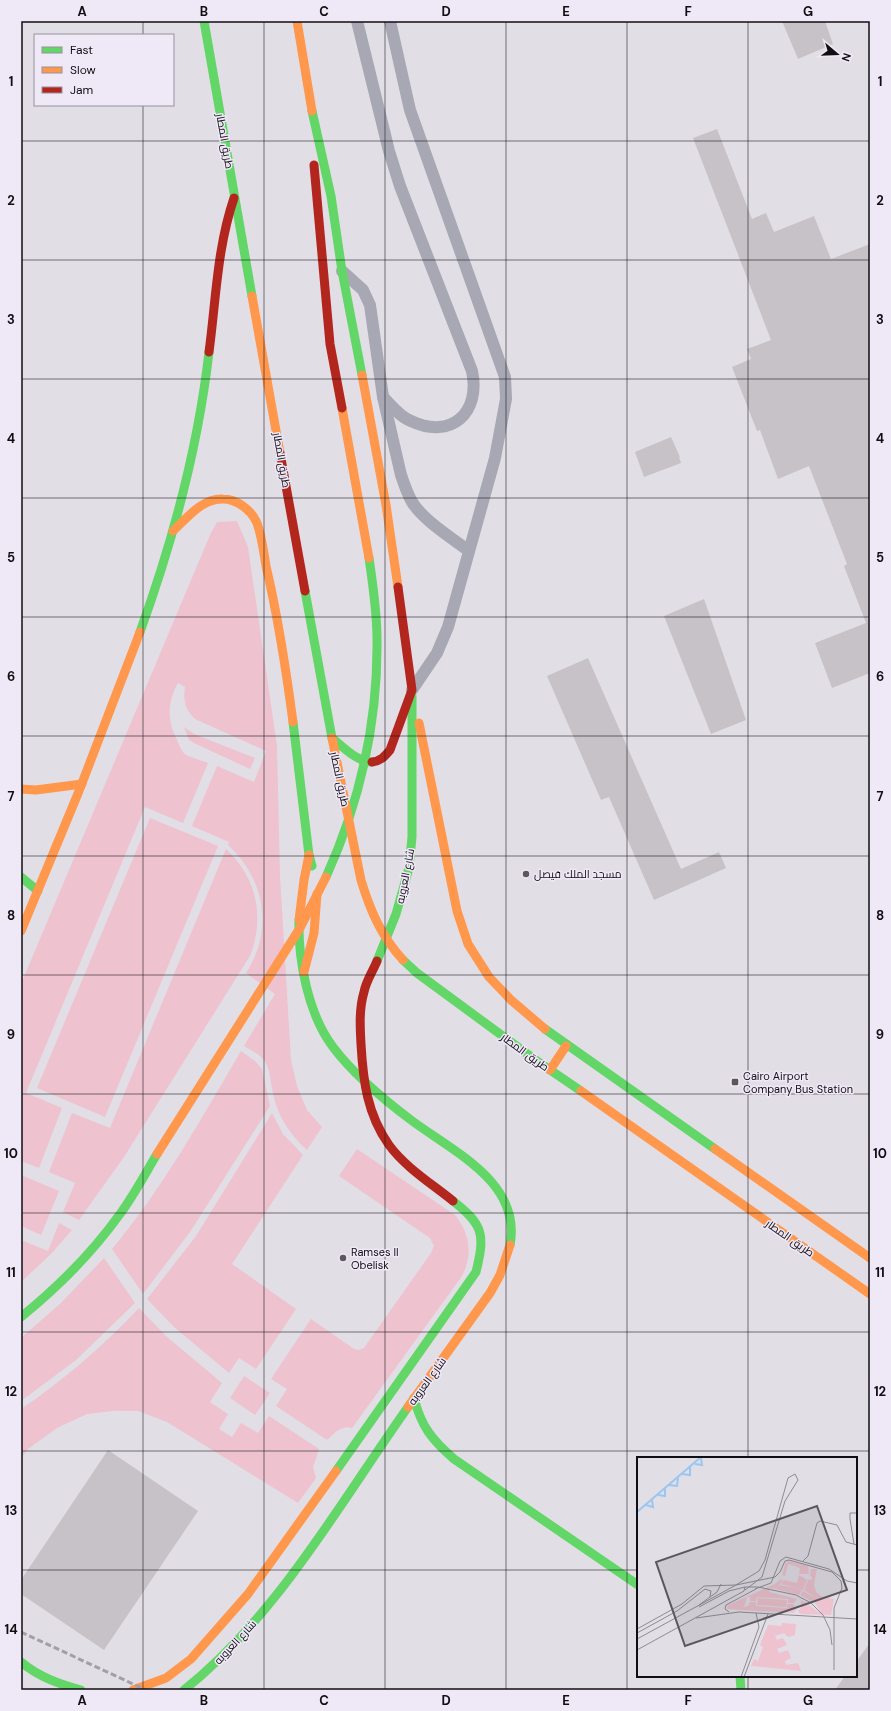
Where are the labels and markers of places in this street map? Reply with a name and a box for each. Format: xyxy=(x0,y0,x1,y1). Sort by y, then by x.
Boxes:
place label: مسجد الملك فيصل xyxy=(534,867,622,881)
marker: مسجد الملك فيصل xyxy=(521,869,531,879)
place label: Cairo Airport Company Bus Station xyxy=(743,1069,853,1096)
marker: Cairo Airport Company Bus Station xyxy=(730,1077,740,1087)
place label: Ramses II Obelisk xyxy=(351,1245,399,1272)
marker: Ramses II Obelisk xyxy=(338,1253,348,1263)

